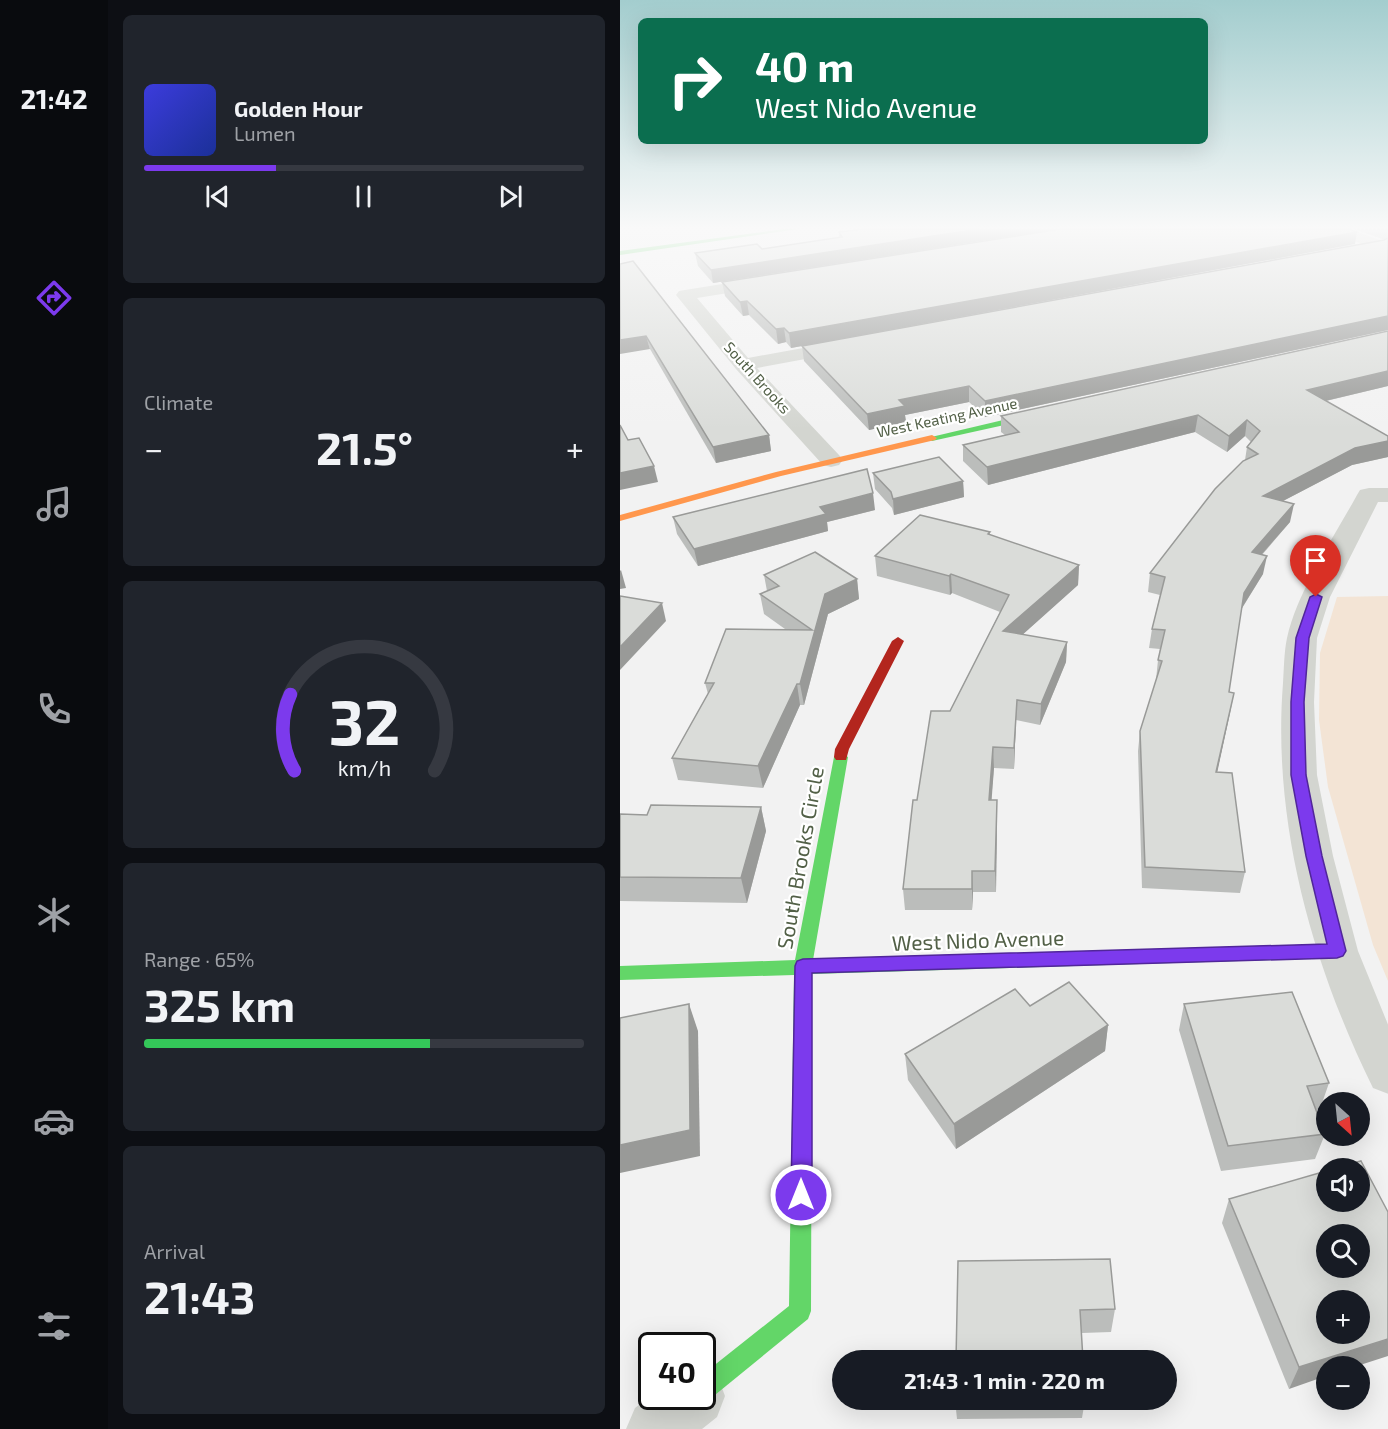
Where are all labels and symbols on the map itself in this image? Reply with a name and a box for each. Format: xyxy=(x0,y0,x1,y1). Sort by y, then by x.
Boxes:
street label: South Brooks xyxy=(721,338,795,417)
street label: West Keating Avenue xyxy=(875,393,1019,441)
pin xyxy=(1290,535,1341,597)
street label: South Brooks Circle xyxy=(771,765,828,951)
street label: West Nido Avenue xyxy=(891,924,1065,955)
north arrow xyxy=(1316,1092,1370,1146)
position arrow xyxy=(769,1163,833,1227)
speed limit sign: 40 xyxy=(638,1332,716,1410)

